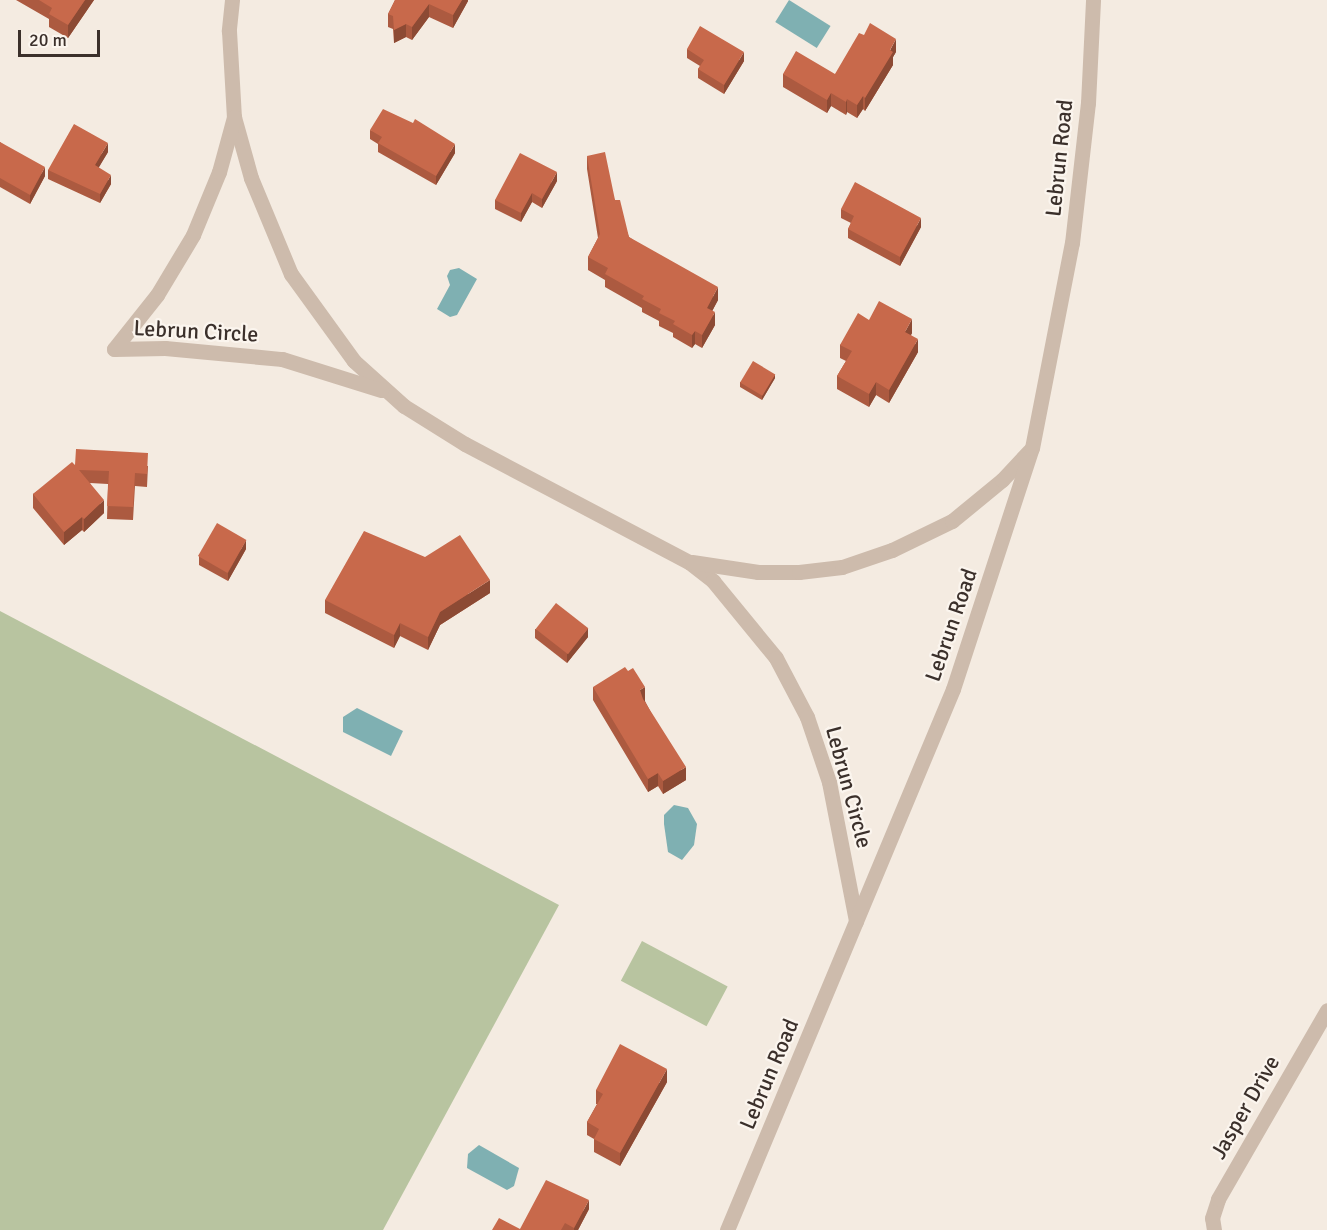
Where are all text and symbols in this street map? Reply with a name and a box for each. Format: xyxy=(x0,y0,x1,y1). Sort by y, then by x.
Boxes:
scale bar xyxy=(21,18,104,56)
text: 20 m xyxy=(29,29,67,51)
street label: Lebrun Road xyxy=(1040,98,1078,218)
street label: Lebrun Circle xyxy=(133,315,259,347)
street label: Lebrun Road xyxy=(919,565,983,685)
street label: Lebrun Circle xyxy=(820,723,878,851)
street label: Lebrun Road xyxy=(734,1015,804,1133)
street label: Jasper Drive xyxy=(1205,1051,1285,1163)

